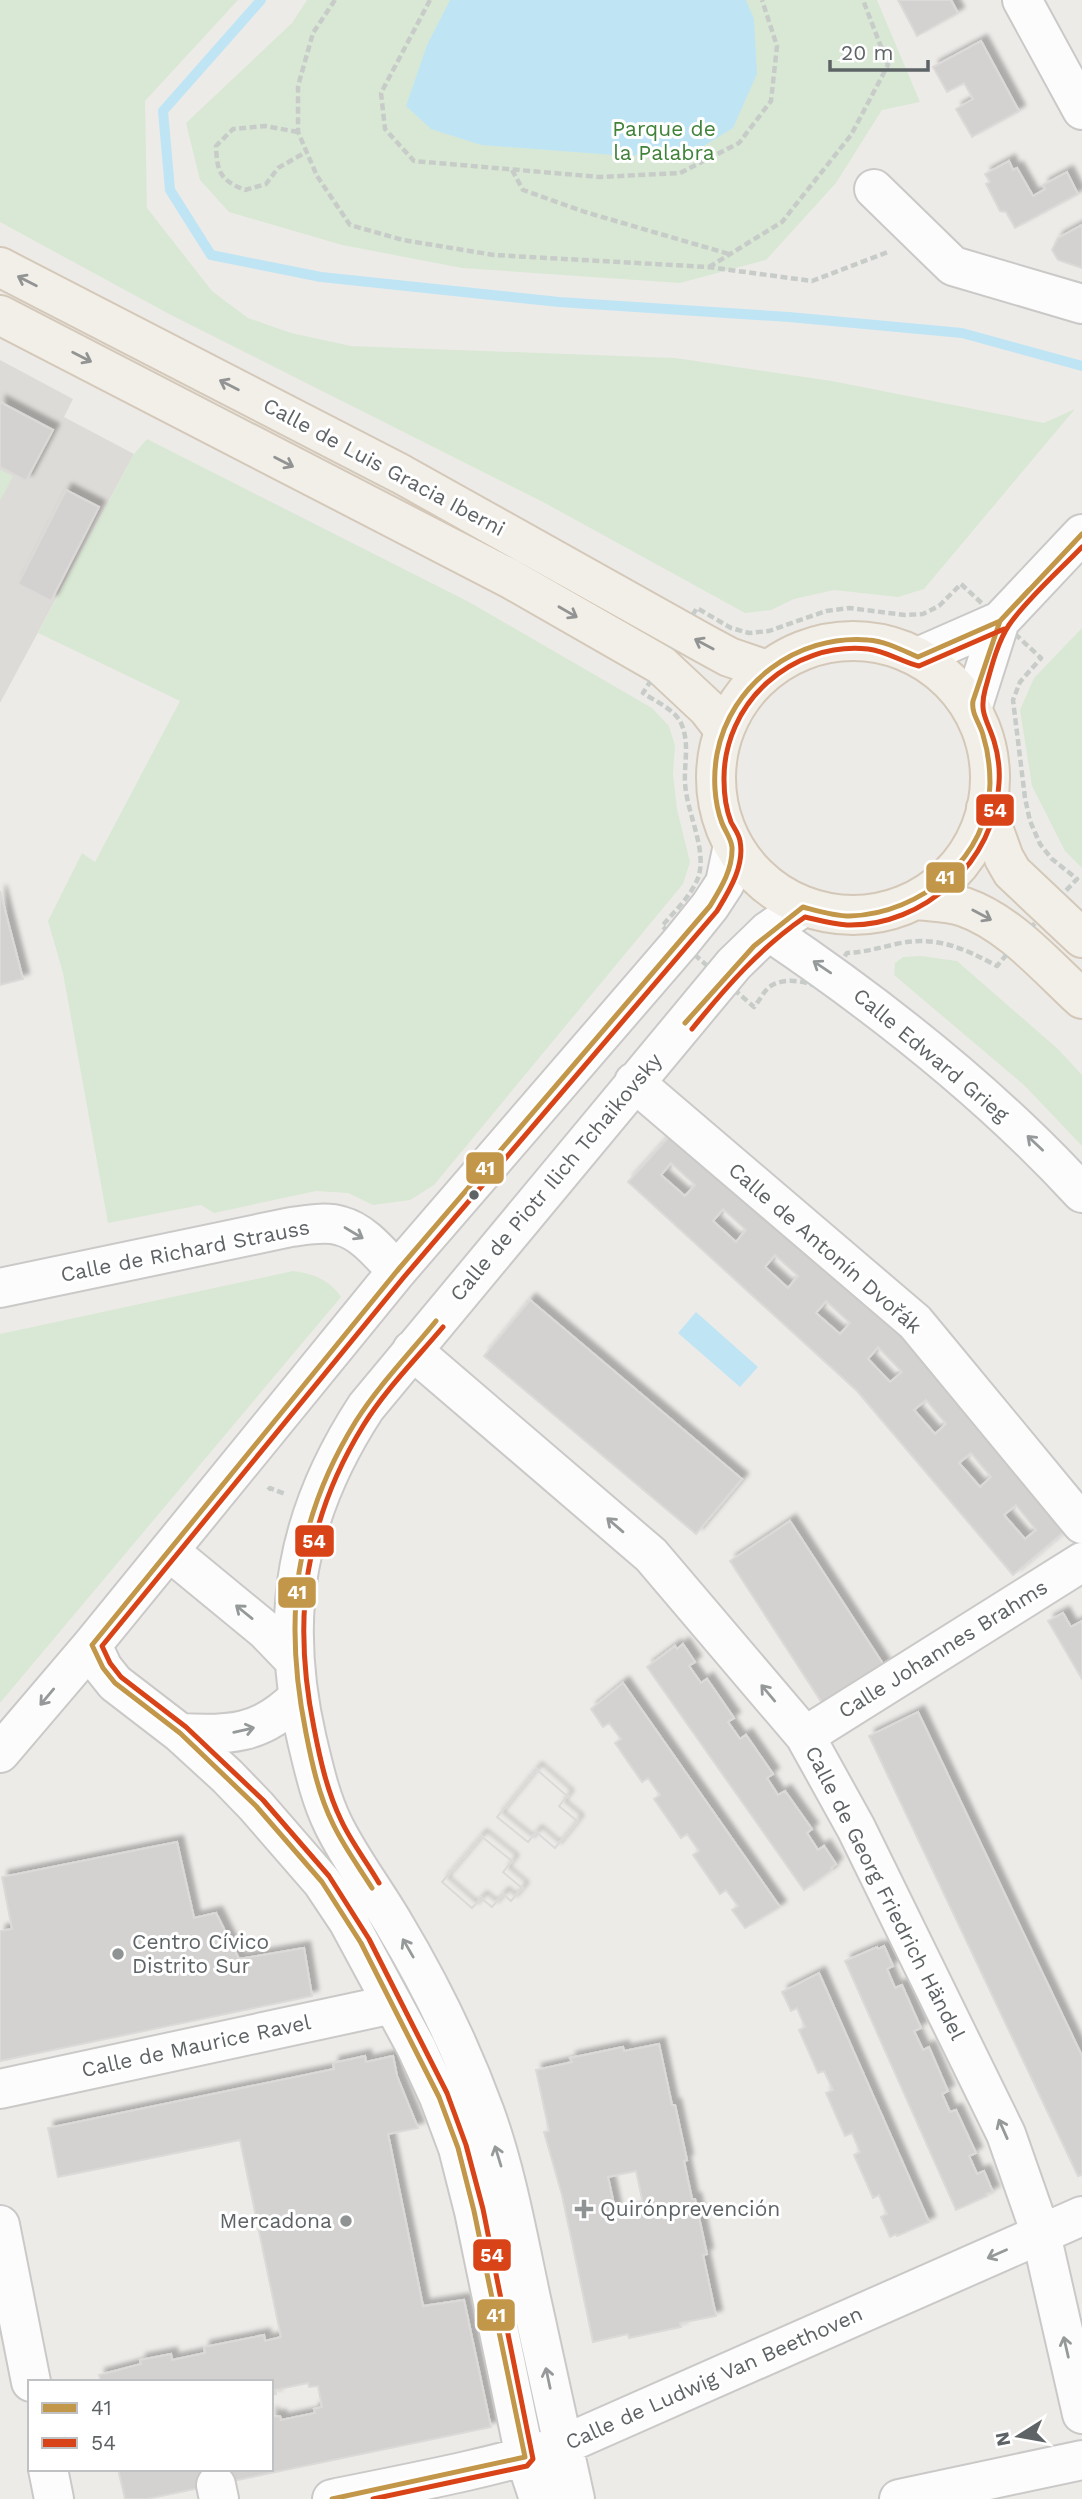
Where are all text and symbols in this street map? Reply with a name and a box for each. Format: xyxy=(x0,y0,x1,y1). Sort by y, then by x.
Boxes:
scale bar xyxy=(830,28,928,72)
text: 20 m xyxy=(841,40,893,65)
park label: Parque de la Palabra xyxy=(612,116,716,165)
one-way arrow xyxy=(17,273,38,287)
one-way arrow xyxy=(72,351,92,365)
one-way arrow xyxy=(219,378,240,391)
street label: Calle de Luis Gracia Iberni xyxy=(259,392,509,541)
one-way arrow xyxy=(274,455,294,469)
one-way arrow xyxy=(558,605,578,619)
one-way arrow xyxy=(694,636,715,650)
line badge: 54 xyxy=(975,793,1015,827)
text: 54 xyxy=(983,799,1007,822)
line badge: 41 xyxy=(925,861,966,894)
text: 41 xyxy=(935,866,955,889)
one-way arrow xyxy=(971,909,991,923)
one-way arrow xyxy=(813,960,832,974)
street label: Calle Edward Grieg xyxy=(849,982,1015,1127)
street label: Calle de Piotr Ilich Tchaikovsky xyxy=(444,1047,667,1306)
one-way arrow xyxy=(1027,1135,1044,1152)
line badge: 41 xyxy=(465,1151,505,1185)
text: 41 xyxy=(475,1157,495,1180)
street label: Calle de Antonín Dvořák xyxy=(724,1157,927,1338)
unlabelled marker xyxy=(467,1188,481,1202)
street label: Calle de Richard Strauss xyxy=(58,1214,311,1287)
one-way arrow xyxy=(343,1226,363,1240)
one-way arrow xyxy=(607,1517,625,1533)
line badge: 54 xyxy=(294,1524,335,1558)
text: 54 xyxy=(302,1530,326,1553)
street label: Calle Johannes Brahms xyxy=(834,1574,1052,1723)
line badge: 41 xyxy=(277,1576,317,1609)
text: 41 xyxy=(287,1581,307,1604)
one-way arrow xyxy=(235,1604,253,1620)
one-way arrow xyxy=(760,1684,776,1702)
one-way arrow xyxy=(39,1688,55,1706)
one-way arrow xyxy=(232,1723,254,1736)
street label: Calle de Georg Friedrich Händel xyxy=(800,1742,971,2044)
place label: Centro Cívico Distrito Sur xyxy=(132,1929,269,1978)
one-way arrow xyxy=(401,1939,415,1959)
marker: Centro Cívico Distrito Sur xyxy=(110,1946,126,1962)
street label: Calle de Maurice Ravel xyxy=(79,2009,313,2082)
one-way arrow xyxy=(996,2119,1009,2140)
one-way arrow xyxy=(491,2146,504,2168)
place label: Quirónprevención xyxy=(600,2196,780,2221)
marker: Quirónprevención xyxy=(574,2199,594,2219)
place label: Mercadona xyxy=(220,2208,332,2233)
marker: Mercadona xyxy=(338,2213,354,2229)
line badge: 54 xyxy=(472,2238,512,2272)
text: 54 xyxy=(480,2244,504,2267)
one-way arrow xyxy=(987,2248,1008,2261)
line badge: 41 xyxy=(476,2298,516,2332)
street label: Calle de Ludwig Van Beethoven xyxy=(561,2301,866,2455)
text: 41 xyxy=(486,2304,506,2327)
one-way arrow xyxy=(1059,2336,1073,2359)
one-way arrow xyxy=(541,2367,555,2390)
legend xyxy=(28,2380,273,2471)
text: 41 xyxy=(91,2395,112,2420)
north arrow xyxy=(984,2401,1054,2471)
text: 54 xyxy=(91,2430,116,2455)
text: N xyxy=(990,2430,1015,2448)

